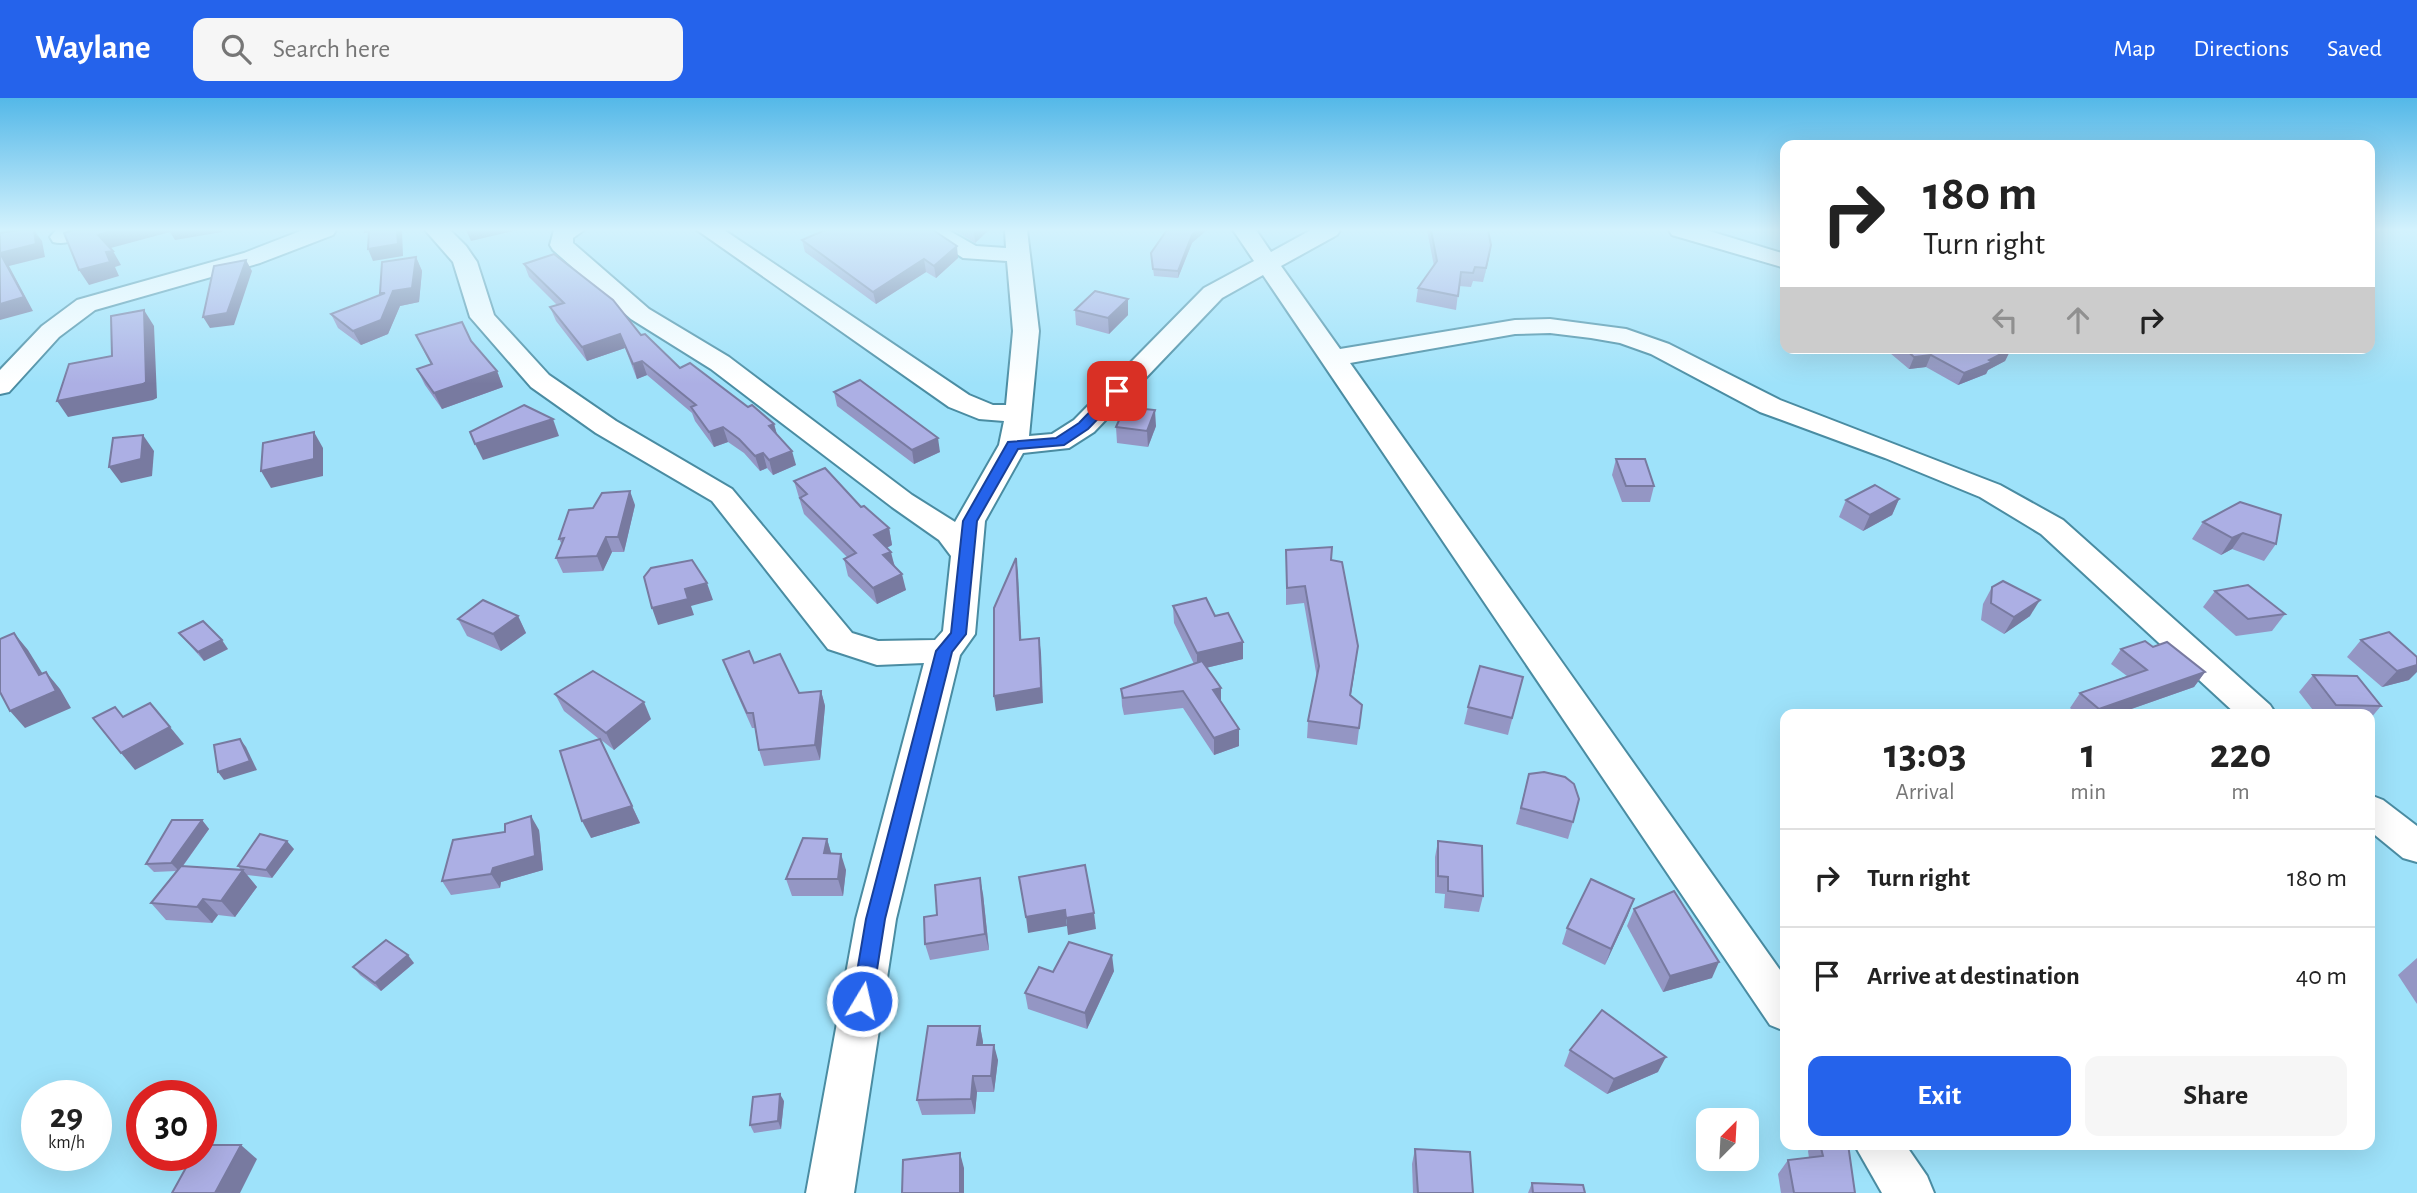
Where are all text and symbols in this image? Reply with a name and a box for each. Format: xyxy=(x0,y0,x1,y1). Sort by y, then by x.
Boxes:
search box xyxy=(193,18,683,81)
icon: search xyxy=(217,30,255,68)
text: Waylane xyxy=(35,32,151,65)
text: Search here xyxy=(273,36,390,62)
text: Map xyxy=(2113,37,2155,61)
text: Directions xyxy=(2193,37,2289,61)
text: Saved xyxy=(2327,37,2382,61)
icon: right xyxy=(1808,168,1899,259)
text: 180 m xyxy=(1923,170,2037,219)
text: Turn right xyxy=(1923,228,2045,260)
icon: left xyxy=(1986,301,2024,339)
icon: ahead xyxy=(2059,301,2097,339)
icon: right xyxy=(2132,301,2170,339)
pin xyxy=(1087,361,1147,421)
icon: arrive xyxy=(1098,372,1136,410)
text: 13:03 xyxy=(1884,733,1967,775)
text: 1 xyxy=(2081,733,2096,775)
text: 220 xyxy=(2210,733,2271,775)
text: Arrival xyxy=(1896,781,1955,804)
text: min xyxy=(2070,781,2106,804)
text: m xyxy=(2231,781,2250,804)
icon: right xyxy=(1808,859,1846,897)
text: Turn right xyxy=(1867,865,1970,891)
text: 180 m xyxy=(2287,865,2347,891)
icon: arrive xyxy=(1808,957,1846,995)
text: Arrive at destination xyxy=(1867,963,2080,989)
text: 40 m xyxy=(2296,963,2347,989)
position arrow xyxy=(825,964,899,1038)
button: Exit xyxy=(1808,1056,2071,1136)
button: Share xyxy=(2085,1056,2347,1136)
speed limit sign: 30 xyxy=(126,1080,217,1171)
text: 29 xyxy=(50,1099,83,1134)
north arrow xyxy=(1696,1108,1759,1171)
map controls xyxy=(1696,1108,1759,1171)
text: km/h xyxy=(48,1134,85,1152)

